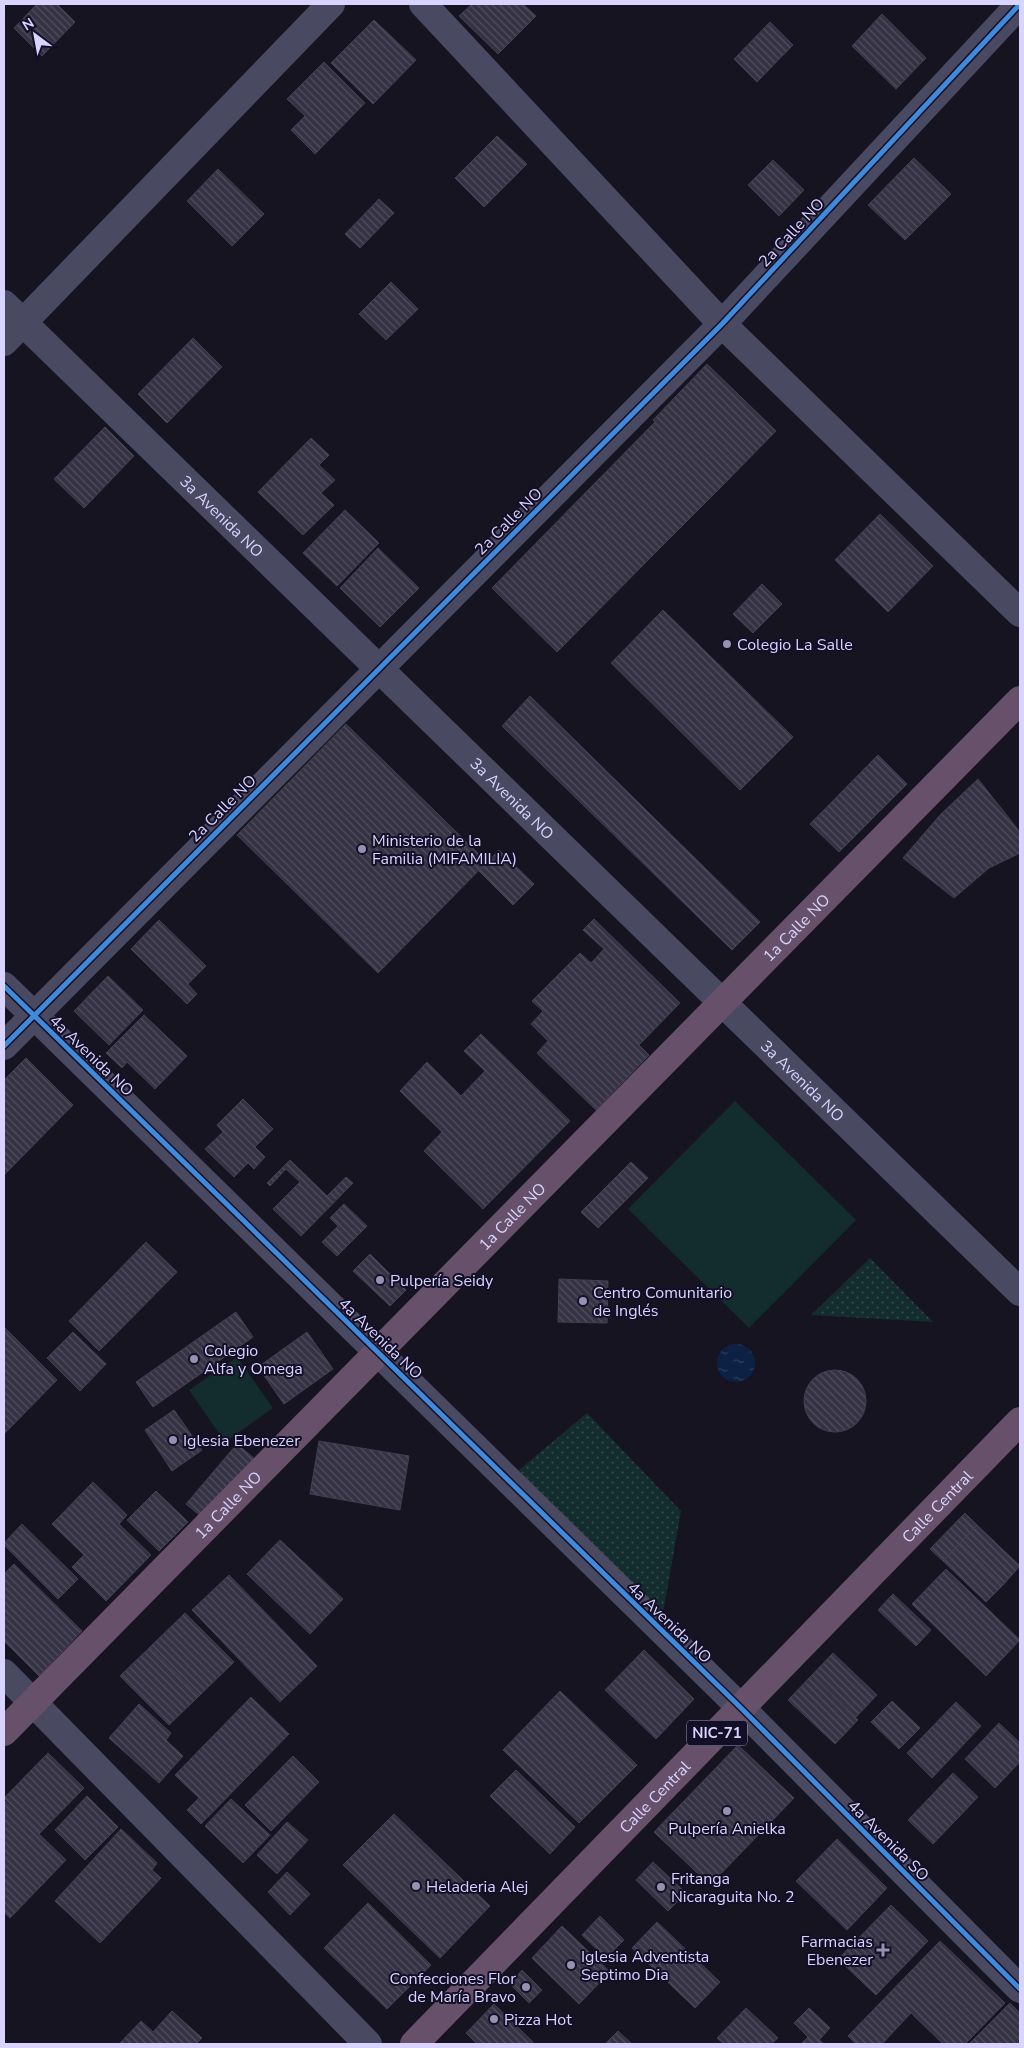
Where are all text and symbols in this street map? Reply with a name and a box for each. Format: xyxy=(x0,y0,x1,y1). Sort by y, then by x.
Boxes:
north arrow xyxy=(10,10,60,60)
text: N xyxy=(19,14,38,35)
street label: 2a Calle NO xyxy=(754,193,830,272)
street label: 3a Avenida NO xyxy=(175,471,268,563)
street label: 2a Calle NO xyxy=(470,483,547,560)
place label: Colegio La Salle xyxy=(737,634,853,656)
marker: Colegio La Salle xyxy=(721,638,733,650)
street label: 3a Avenida NO xyxy=(465,753,558,845)
street label: 2a Calle NO xyxy=(184,770,261,847)
place label: Ministerio de la Familia (MIFAMILIA) xyxy=(372,830,517,870)
marker: Ministerio de la Familia (MIFAMILIA) xyxy=(356,843,368,855)
street label: 1a Calle NO xyxy=(758,889,835,967)
street label: 4a Avenida NO xyxy=(44,1010,138,1101)
street label: 3a Avenida NO xyxy=(755,1035,849,1127)
street label: 1a Calle NO xyxy=(474,1178,551,1256)
place label: Pulpería Seidy xyxy=(390,1270,494,1292)
marker: Pulpería Seidy xyxy=(374,1274,386,1286)
place label: Centro Comunitario de Inglés xyxy=(593,1282,732,1322)
street label: 4a Avenida NO xyxy=(333,1293,427,1384)
marker: Centro Comunitario de Inglés xyxy=(577,1295,589,1307)
place label: Colegio Alfa y Omega xyxy=(204,1340,303,1380)
marker: Colegio Alfa y Omega xyxy=(188,1353,200,1365)
place label: Iglesia Ebenezer xyxy=(183,1430,300,1452)
marker: Iglesia Ebenezer xyxy=(167,1434,179,1446)
street label: Calle Central xyxy=(897,1466,978,1548)
street label: 1a Calle NO xyxy=(190,1467,267,1544)
street label: 4a Avenida NO xyxy=(622,1577,716,1668)
road number: NIC-71 xyxy=(687,1720,747,1746)
street label: Calle Central xyxy=(615,1756,696,1839)
street label: 4a Avenida SO xyxy=(843,1795,934,1886)
marker: Pulpería Anielka xyxy=(721,1805,733,1817)
place label: Pulpería Anielka xyxy=(668,1818,786,1840)
place label: Fritanga Nicaraguita No. 2 xyxy=(671,1868,795,1908)
place label: Heladeria Alej xyxy=(426,1876,528,1898)
marker: Heladeria Alej xyxy=(410,1880,422,1892)
marker: Fritanga Nicaraguita No. 2 xyxy=(655,1881,667,1893)
place label: Farmacias Ebenezer xyxy=(801,1931,873,1971)
marker: Farmacias Ebenezer xyxy=(877,1944,889,1956)
place label: Iglesia Adventista Septimo Dia xyxy=(581,1946,709,1986)
marker: Iglesia Adventista Septimo Dia xyxy=(565,1959,577,1971)
place label: Confecciones Flor de María Bravo xyxy=(389,1968,516,2008)
marker: Confecciones Flor de María Bravo xyxy=(520,1981,532,1993)
place label: Pizza Hot xyxy=(504,2009,572,2031)
marker: Pizza Hot xyxy=(488,2013,500,2025)

